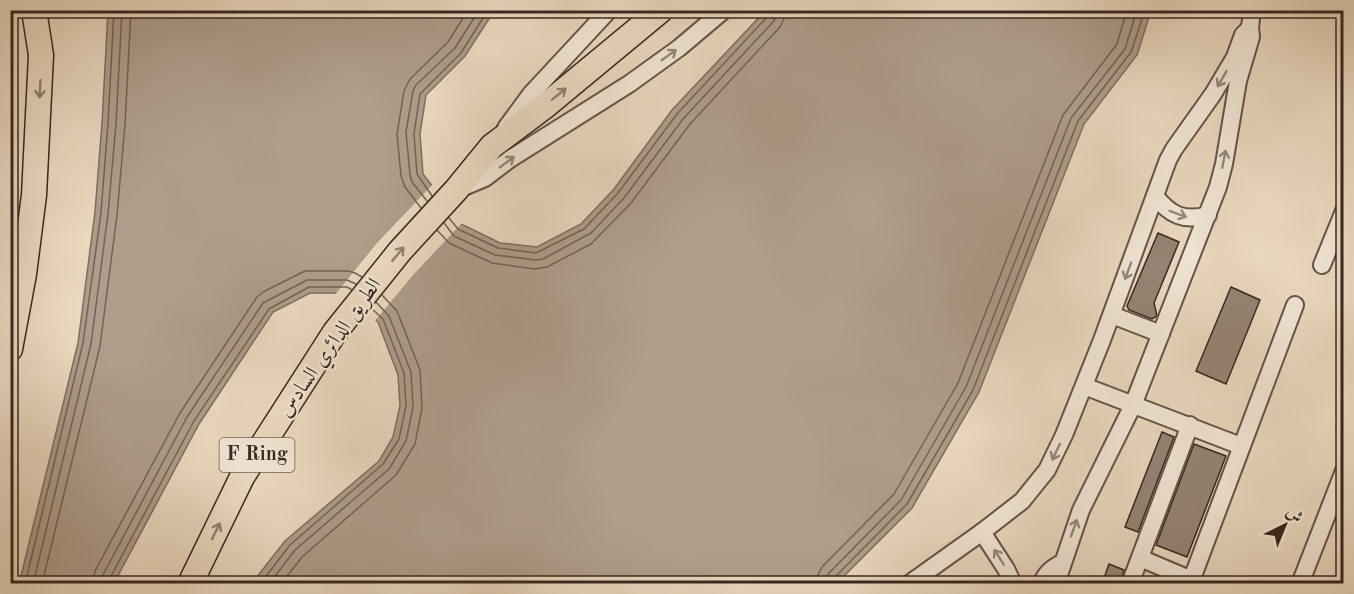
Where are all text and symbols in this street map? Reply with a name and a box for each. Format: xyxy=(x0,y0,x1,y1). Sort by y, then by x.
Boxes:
one-way arrow xyxy=(661,49,677,61)
one-way arrow xyxy=(1216,70,1228,87)
one-way arrow xyxy=(34,79,45,99)
one-way arrow xyxy=(551,87,567,100)
one-way arrow xyxy=(1219,150,1230,170)
one-way arrow xyxy=(498,156,514,168)
one-way arrow xyxy=(1169,210,1187,221)
one-way arrow xyxy=(391,247,405,262)
one-way arrow xyxy=(1122,261,1133,280)
street label: الطريق الدائري السادس xyxy=(274,275,389,424)
road number: F Ring xyxy=(220,438,294,472)
one-way arrow xyxy=(1050,443,1062,461)
north arrow xyxy=(1255,495,1315,555)
text: ش xyxy=(1283,504,1305,527)
one-way arrow xyxy=(1070,519,1081,538)
one-way arrow xyxy=(210,522,222,540)
one-way arrow xyxy=(992,549,1004,566)

